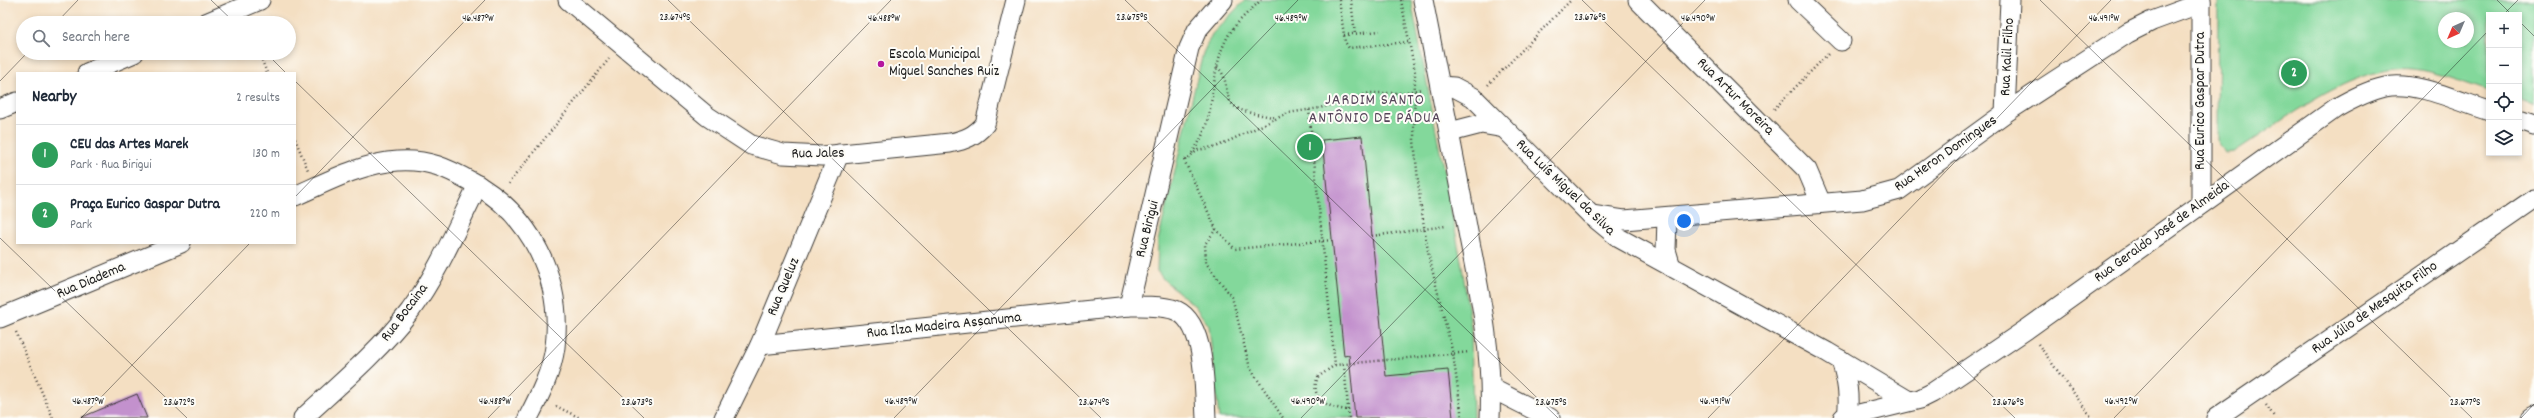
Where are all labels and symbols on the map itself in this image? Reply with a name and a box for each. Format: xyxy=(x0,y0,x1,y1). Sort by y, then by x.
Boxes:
text: 23.674°S xyxy=(660,11,690,25)
text: 23.675°S xyxy=(1116,11,1148,25)
text: 23.676°S xyxy=(1574,11,1606,25)
text: 46.487°W xyxy=(462,12,494,26)
text: 46.488°W xyxy=(868,12,900,26)
text: 46.489°W xyxy=(1275,12,1307,26)
text: 46.490°W xyxy=(1681,12,1715,26)
text: 46.491°W xyxy=(2089,12,2120,26)
north arrow xyxy=(2438,12,2474,48)
street label: Rua Kalil Filho xyxy=(1995,17,2021,97)
street label: Rua Eurico Gaspar Dutra xyxy=(2190,31,2212,170)
place label: Escola Municipal Miguel Sanches Ruiz xyxy=(889,44,1000,83)
street label: Rua Artur Moreira xyxy=(1691,53,1780,142)
pin: 2 xyxy=(2281,58,2307,88)
marker: Escola Municipal Miguel Sanches Ruiz xyxy=(876,59,886,69)
district label: JARDIM SANTO ANTÔNIO DE PÁDUA xyxy=(1309,89,1441,130)
street label: Rua Heron Domingues xyxy=(1890,110,2002,198)
pin: 1 xyxy=(1297,132,1323,162)
street label: Rua Luís Miguel da Silva xyxy=(1510,134,1621,242)
street label: Rua Jales xyxy=(791,143,845,165)
street label: Rua Geraldo José de Almeida xyxy=(2090,175,2235,289)
street label: Rua Birigui xyxy=(1130,198,1166,260)
your location xyxy=(1674,211,1694,231)
street label: Rua Queluz xyxy=(762,254,806,320)
street label: Rua Diadema xyxy=(53,256,130,305)
street label: Rua Júlio de Mesquita Filho xyxy=(2307,256,2443,360)
street label: Rua Bocaina xyxy=(376,279,435,347)
street label: Rua Ilza Madeira Assanuma xyxy=(866,307,1023,345)
text: 46.487°W xyxy=(72,395,104,409)
text: 46.488°W xyxy=(479,395,511,409)
text: 46.489°W xyxy=(885,395,917,409)
text: 46.490°W xyxy=(1291,395,1325,409)
text: 46.491°W xyxy=(1700,395,1731,409)
text: 46.492°W xyxy=(2105,395,2138,409)
text: 23.672°S xyxy=(163,396,195,410)
text: 23.673°S xyxy=(621,396,653,410)
text: 23.674°S xyxy=(1079,396,1109,410)
text: 23.675°S xyxy=(1535,396,1567,410)
text: 23.676°S xyxy=(1992,396,2024,410)
text: 23.677°S xyxy=(2450,396,2480,410)

